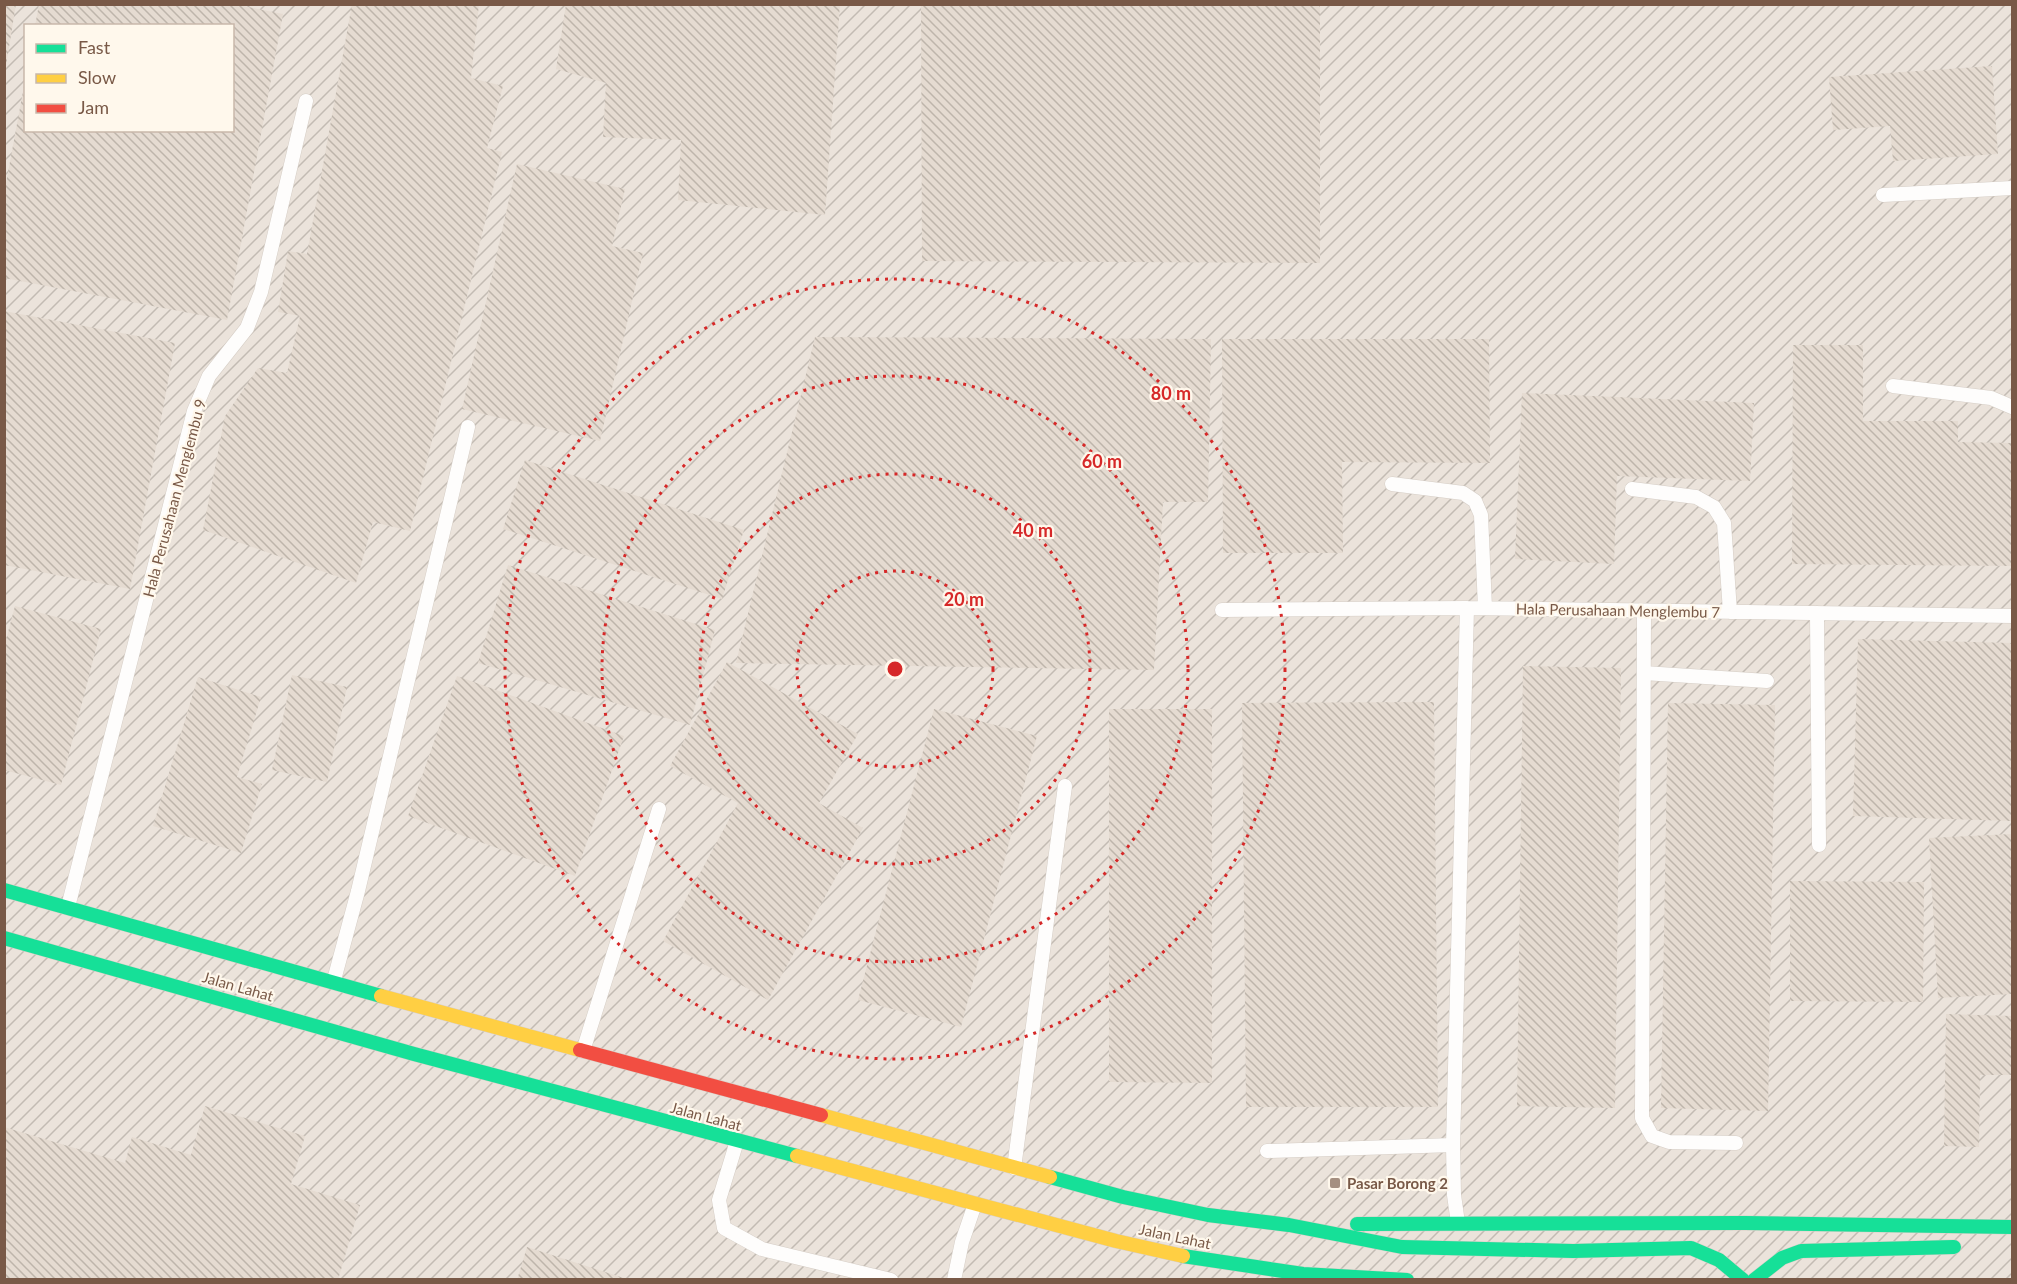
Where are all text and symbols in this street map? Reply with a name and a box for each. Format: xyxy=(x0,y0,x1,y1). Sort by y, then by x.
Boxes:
legend xyxy=(24,24,234,132)
text: Fast xyxy=(78,36,111,58)
text: Slow xyxy=(78,66,116,88)
text: Jam xyxy=(78,96,109,118)
text: 80 m xyxy=(1151,382,1191,404)
street label: Hala Perusahaan Menglembu 9 xyxy=(139,397,209,599)
text: 60 m xyxy=(1082,450,1122,472)
text: 40 m xyxy=(1013,519,1053,541)
text: 20 m xyxy=(944,588,984,610)
street label: Hala Perusahaan Menglembu 7 xyxy=(1516,599,1721,621)
centre of rings xyxy=(885,659,905,679)
street label: Jalan Lahat xyxy=(200,967,276,1005)
street label: Jalan Lahat xyxy=(668,1098,744,1134)
place label: Pasar Borong 2 xyxy=(1347,1174,1448,1192)
marker: Pasar Borong 2 xyxy=(1328,1176,1342,1190)
street label: Jalan Lahat xyxy=(1137,1220,1213,1253)

